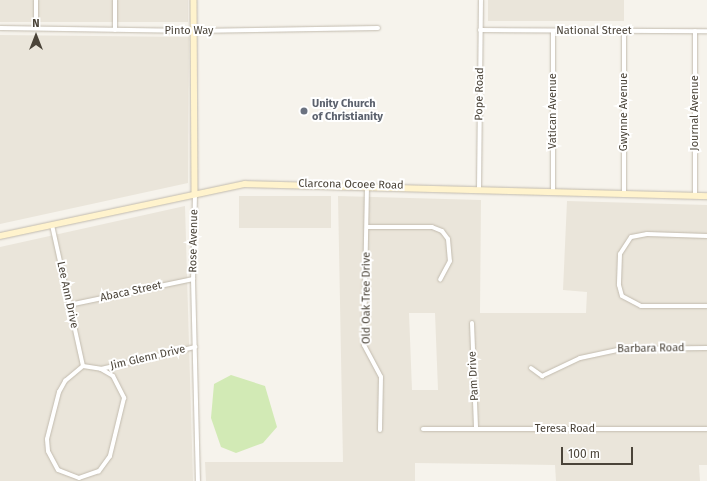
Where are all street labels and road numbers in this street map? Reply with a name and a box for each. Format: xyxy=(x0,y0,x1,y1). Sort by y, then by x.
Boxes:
street label: Pinto Way xyxy=(164,24,214,38)
street label: National Street xyxy=(556,24,632,38)
street label: Pope Road xyxy=(473,67,487,121)
street label: Vatican Avenue xyxy=(546,73,560,149)
street label: Gwynne Avenue xyxy=(617,73,631,151)
street label: Journal Avenue xyxy=(688,75,702,151)
street label: Clarcona Ocoee Road xyxy=(298,177,404,193)
street label: Rose Avenue xyxy=(187,209,201,273)
street label: Old Oak Tree Drive xyxy=(360,252,374,344)
street label: Lee Ann Drive xyxy=(53,260,81,330)
street label: Abaca Street xyxy=(99,279,163,305)
street label: Barbara Road xyxy=(617,342,685,356)
street label: Jim Glenn Drive xyxy=(109,343,187,373)
street label: Pam Drive xyxy=(466,351,482,401)
street label: Teresa Road xyxy=(535,422,595,436)

